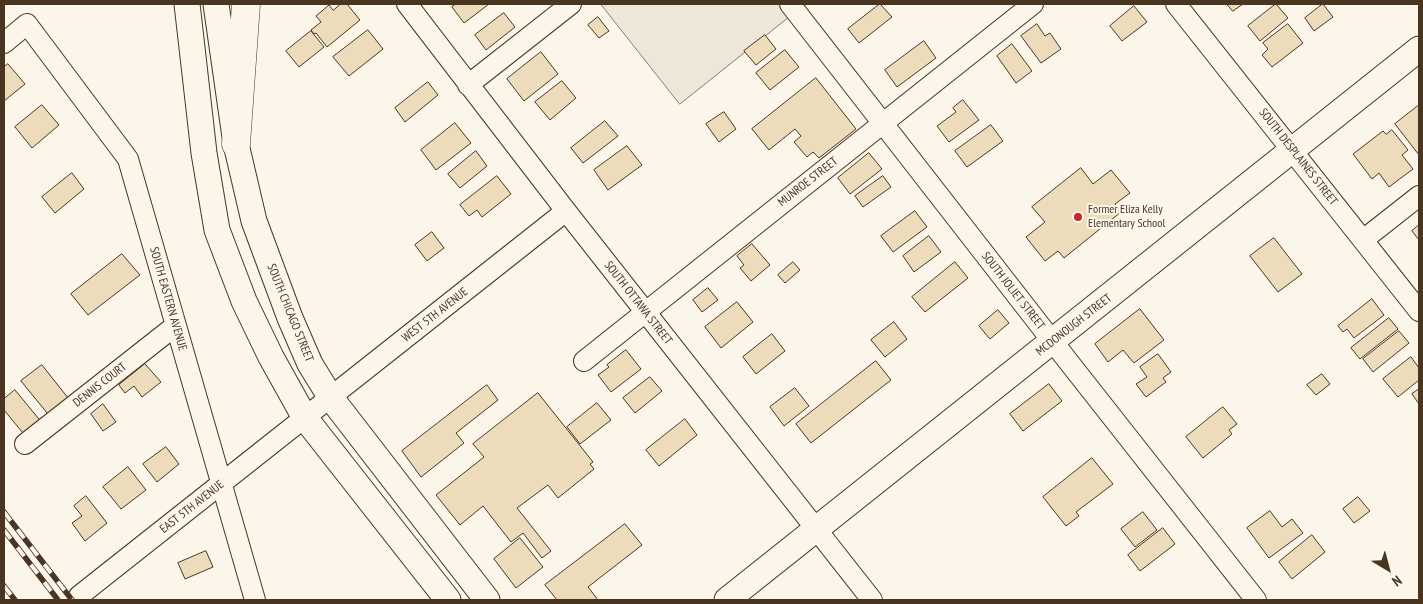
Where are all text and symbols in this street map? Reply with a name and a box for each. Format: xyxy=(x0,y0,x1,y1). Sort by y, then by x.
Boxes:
street label: SOUTH DESPLAINES STREET xyxy=(1256,106,1340,208)
street label: MUNROE STREET xyxy=(775,154,841,210)
place label: Former Eliza Kelly Elementary School xyxy=(1088,203,1165,231)
marker: Former Eliza Kelly Elementary School xyxy=(1072,211,1084,223)
street label: SOUTH EASTERN AVENUE xyxy=(146,245,190,353)
street label: SOUTH JOLIET STREET xyxy=(978,249,1048,333)
street label: SOUTH OTTAWA STREET xyxy=(601,258,675,348)
street label: SOUTH CHICAGO STREET xyxy=(264,262,316,364)
street label: WEST 5TH AVENUE xyxy=(399,285,471,345)
street label: MCDONOUGH STREET xyxy=(1033,291,1115,359)
street label: DENNIS COURT xyxy=(71,360,129,410)
street label: EAST 5TH AVENUE xyxy=(157,478,227,536)
north arrow xyxy=(1363,544,1413,594)
text: N xyxy=(1389,572,1405,590)

